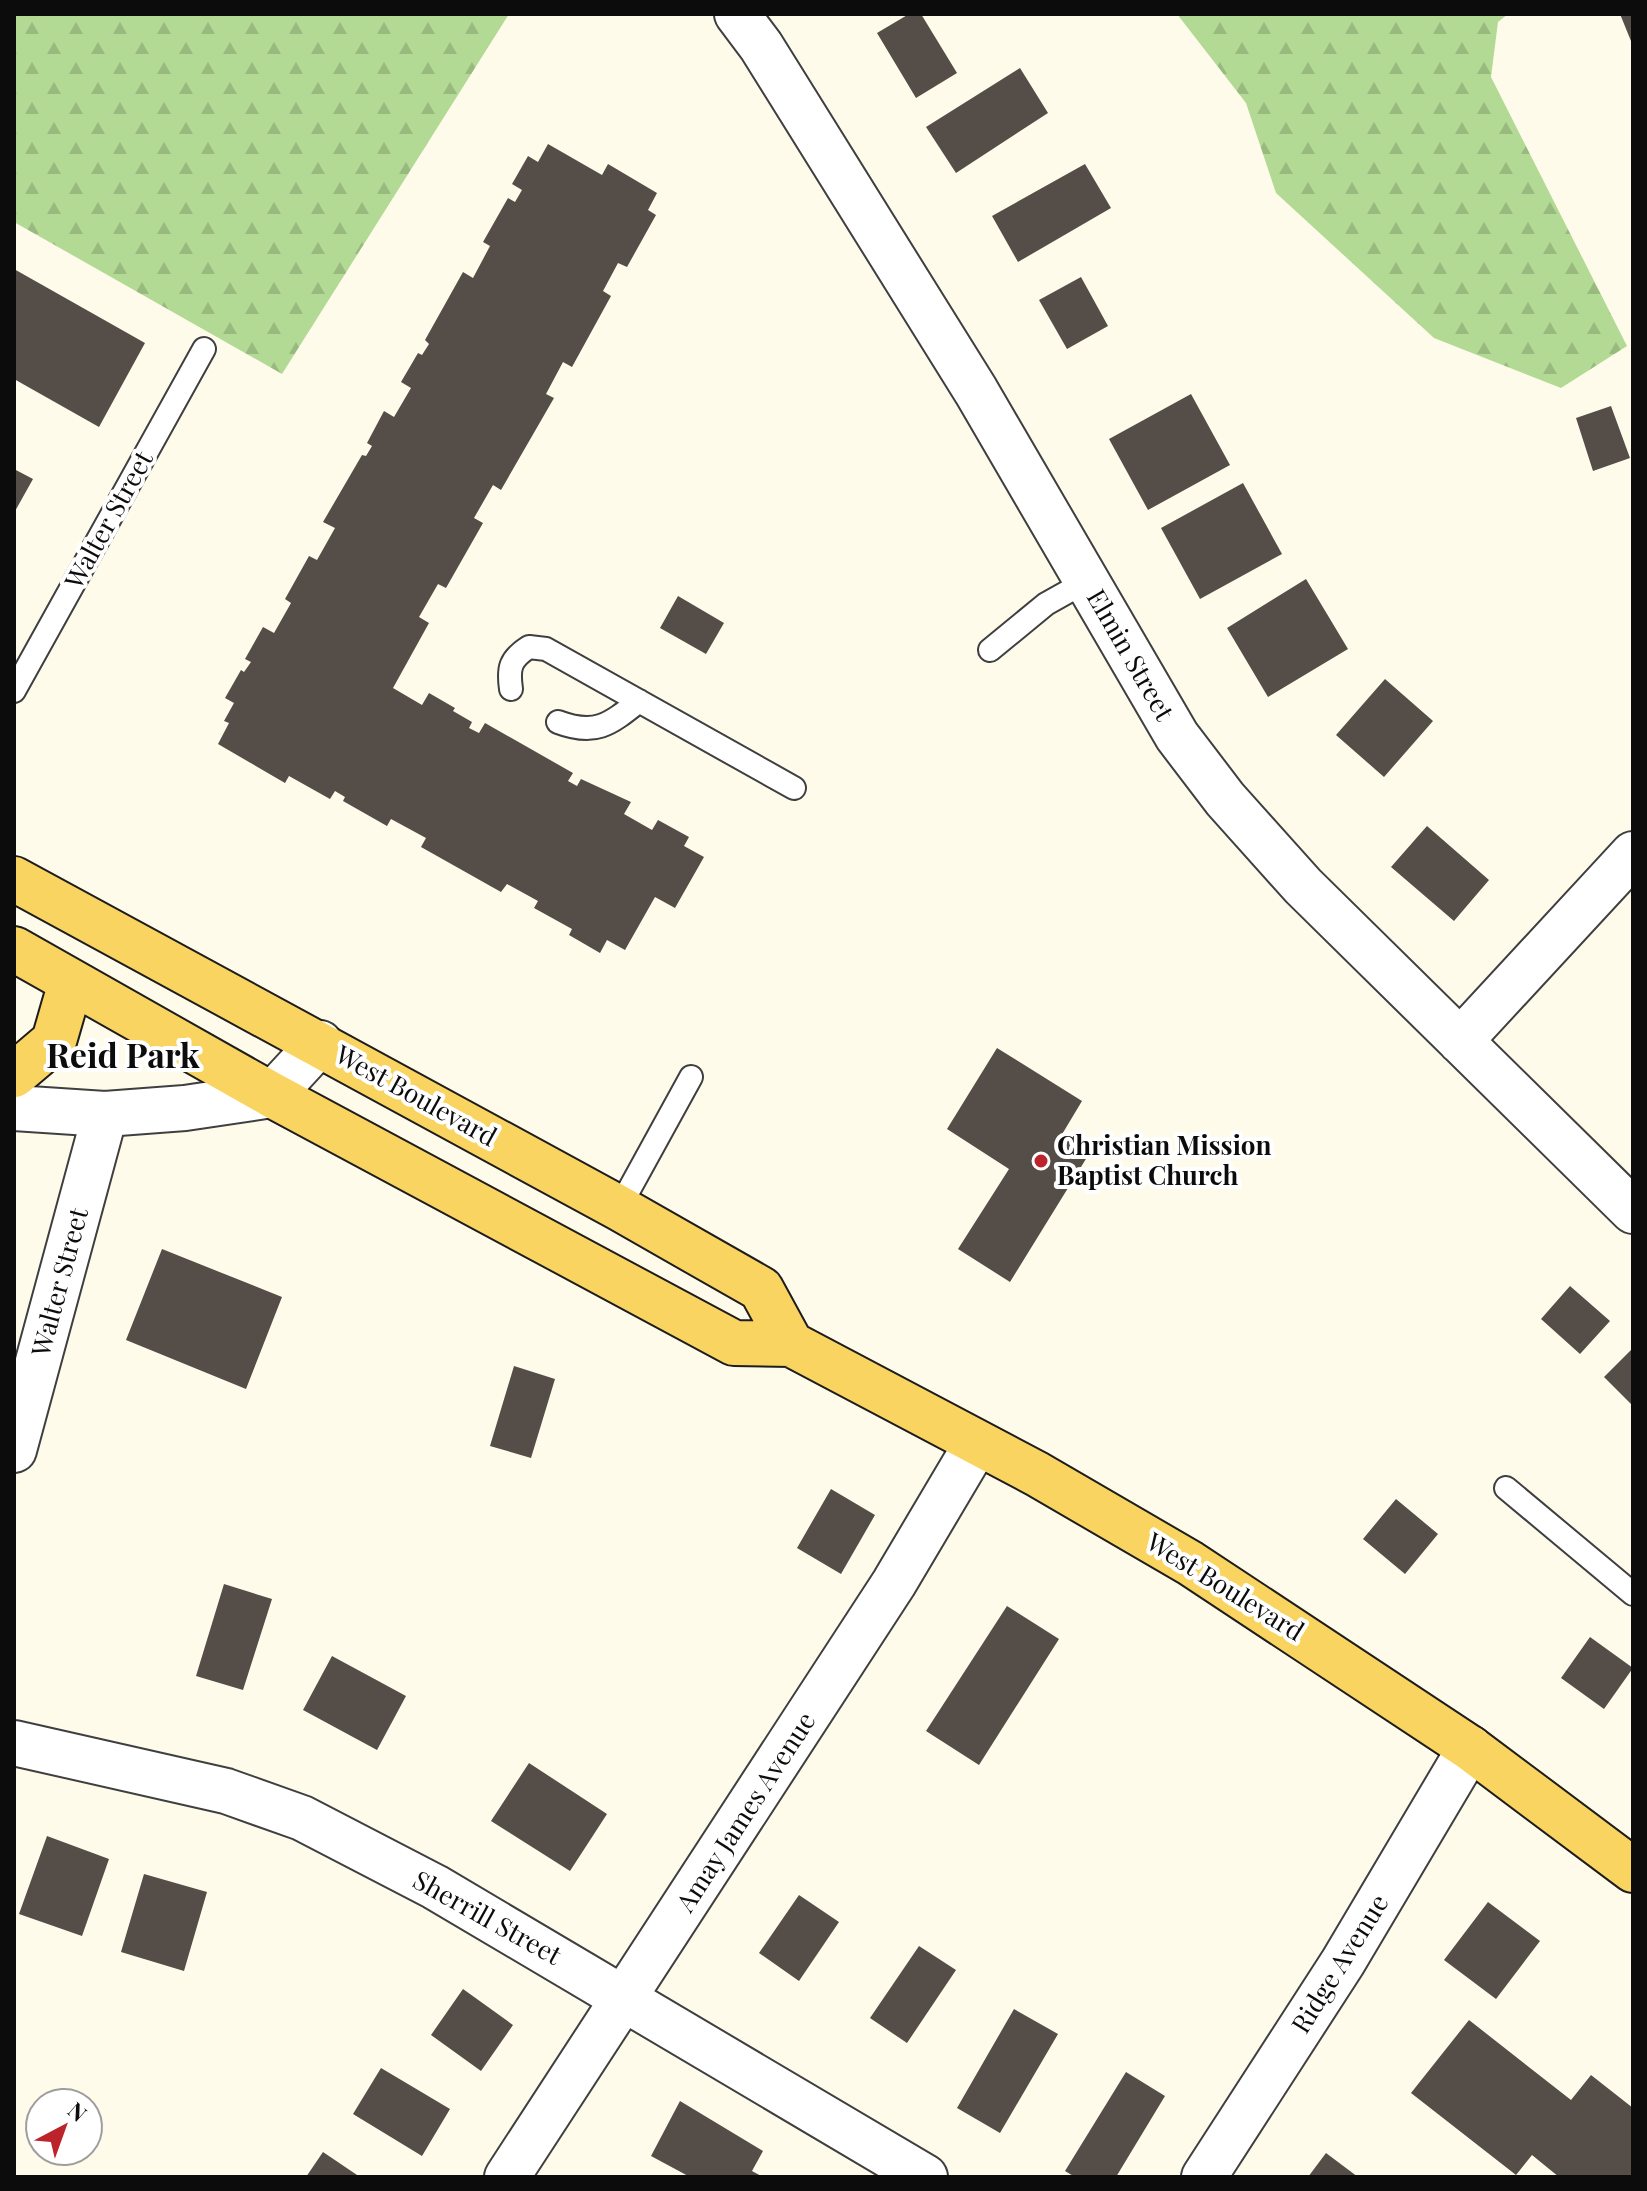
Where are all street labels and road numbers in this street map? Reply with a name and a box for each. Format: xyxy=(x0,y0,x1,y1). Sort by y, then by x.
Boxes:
street label: Walter Street xyxy=(55,444,160,595)
street label: Elmin Street xyxy=(1080,582,1183,727)
street label: West Boulevard xyxy=(329,1035,504,1153)
street label: Walter Street xyxy=(22,1203,95,1361)
street label: West Boulevard xyxy=(1140,1523,1311,1648)
street label: Amay James Avenue xyxy=(667,1705,822,1919)
street label: Sherrill Street xyxy=(407,1862,569,1972)
street label: Ridge Avenue xyxy=(1282,1887,1395,2039)

